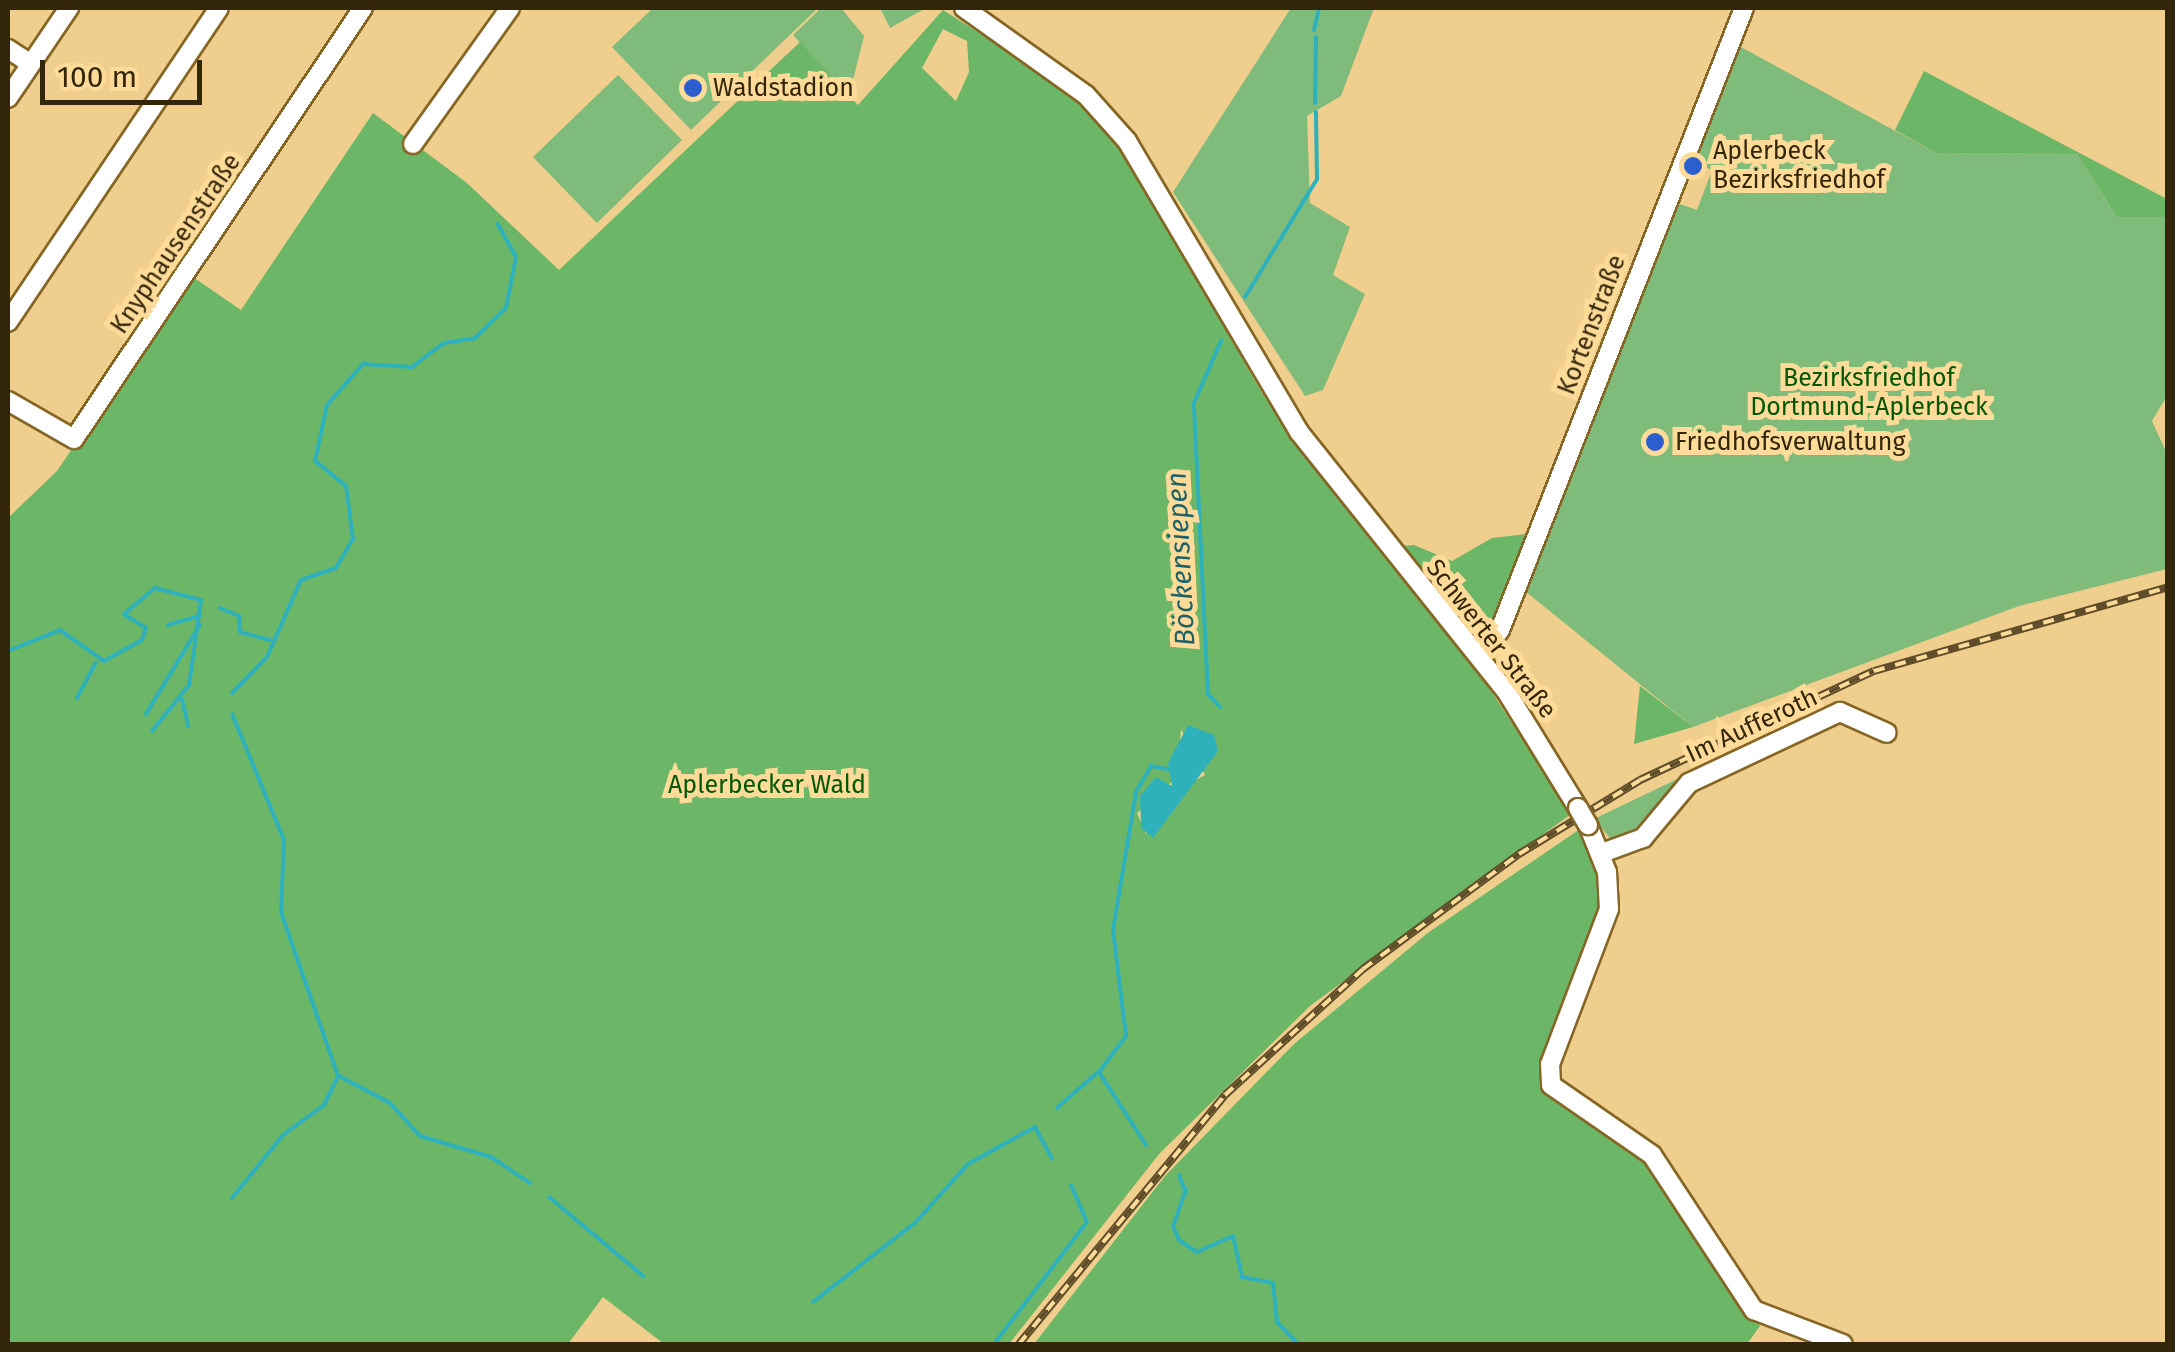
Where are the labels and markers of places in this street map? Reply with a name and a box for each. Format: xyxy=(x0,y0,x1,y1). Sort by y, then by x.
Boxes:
place label: Waldstadion xyxy=(713,73,854,103)
marker: Waldstadion xyxy=(682,77,704,99)
place label: Aplerbeck Bezirksfriedhof xyxy=(1713,137,1885,196)
marker: Aplerbeck Bezirksfriedhof xyxy=(1682,155,1704,177)
place label: Friedhofsverwaltung xyxy=(1675,427,1905,457)
marker: Friedhofsverwaltung xyxy=(1644,431,1666,453)

